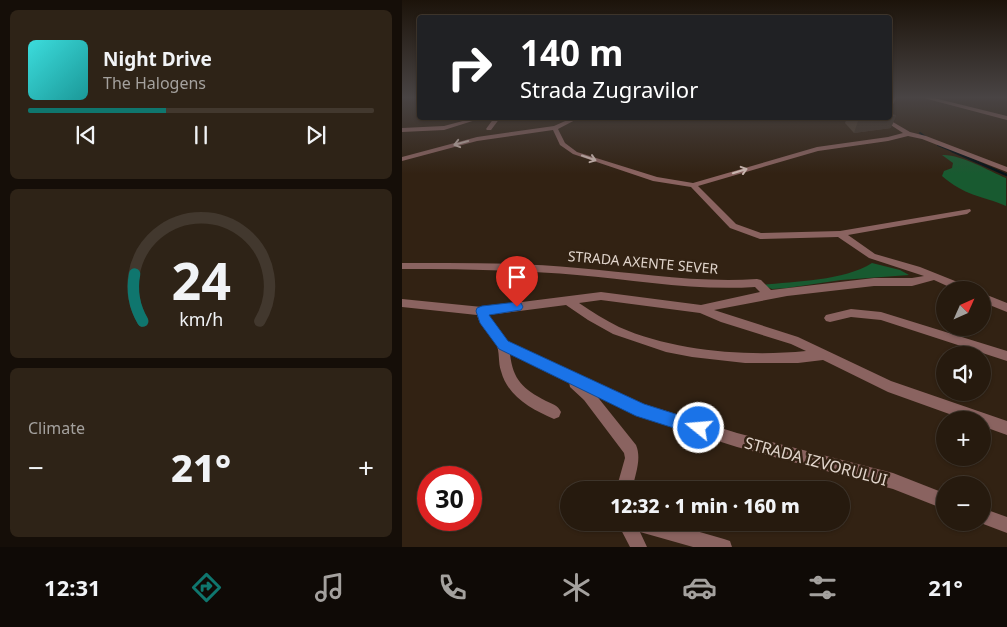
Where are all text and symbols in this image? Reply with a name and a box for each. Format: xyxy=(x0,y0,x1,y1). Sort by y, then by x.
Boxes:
text: 140 m xyxy=(520,29,623,76)
icon: right xyxy=(437,35,502,100)
text: Night Drive xyxy=(103,46,212,72)
text: The Halogens xyxy=(103,72,206,94)
text: Strada Zugravilor xyxy=(520,74,698,104)
icon: previous xyxy=(72,121,100,149)
icon: pause xyxy=(187,121,215,149)
icon: next xyxy=(302,121,330,149)
one-way arrow xyxy=(453,139,469,148)
one-way arrow xyxy=(581,154,597,163)
one-way arrow xyxy=(732,166,748,176)
text: 24 xyxy=(171,244,231,315)
street label: STRADA AXENTE SEVER xyxy=(567,246,719,278)
pin xyxy=(496,256,538,307)
icon: arrive xyxy=(503,263,531,291)
north arrow xyxy=(936,281,991,336)
map controls xyxy=(936,281,991,531)
text: km/h xyxy=(179,307,223,331)
button: sound xyxy=(936,346,991,401)
position arrow xyxy=(672,401,724,453)
button: + xyxy=(936,411,991,466)
text: Climate xyxy=(28,417,85,439)
street label: STRADA IZVORULUI xyxy=(742,431,890,491)
text: 21° xyxy=(171,441,231,493)
text: − xyxy=(28,448,44,486)
text: + xyxy=(358,448,374,486)
speed limit sign: 30 xyxy=(417,466,482,531)
button: − xyxy=(936,476,991,531)
text: 12:32 · 1 min · 160 m xyxy=(610,493,800,519)
icon: directions xyxy=(189,570,224,605)
icon: music xyxy=(312,570,347,605)
icon: phone xyxy=(435,570,470,605)
icon: climate xyxy=(559,570,594,605)
icon: car xyxy=(682,570,717,605)
icon: filters xyxy=(805,570,840,605)
text: 12:31 xyxy=(44,572,101,602)
text: 21° xyxy=(928,572,963,602)

